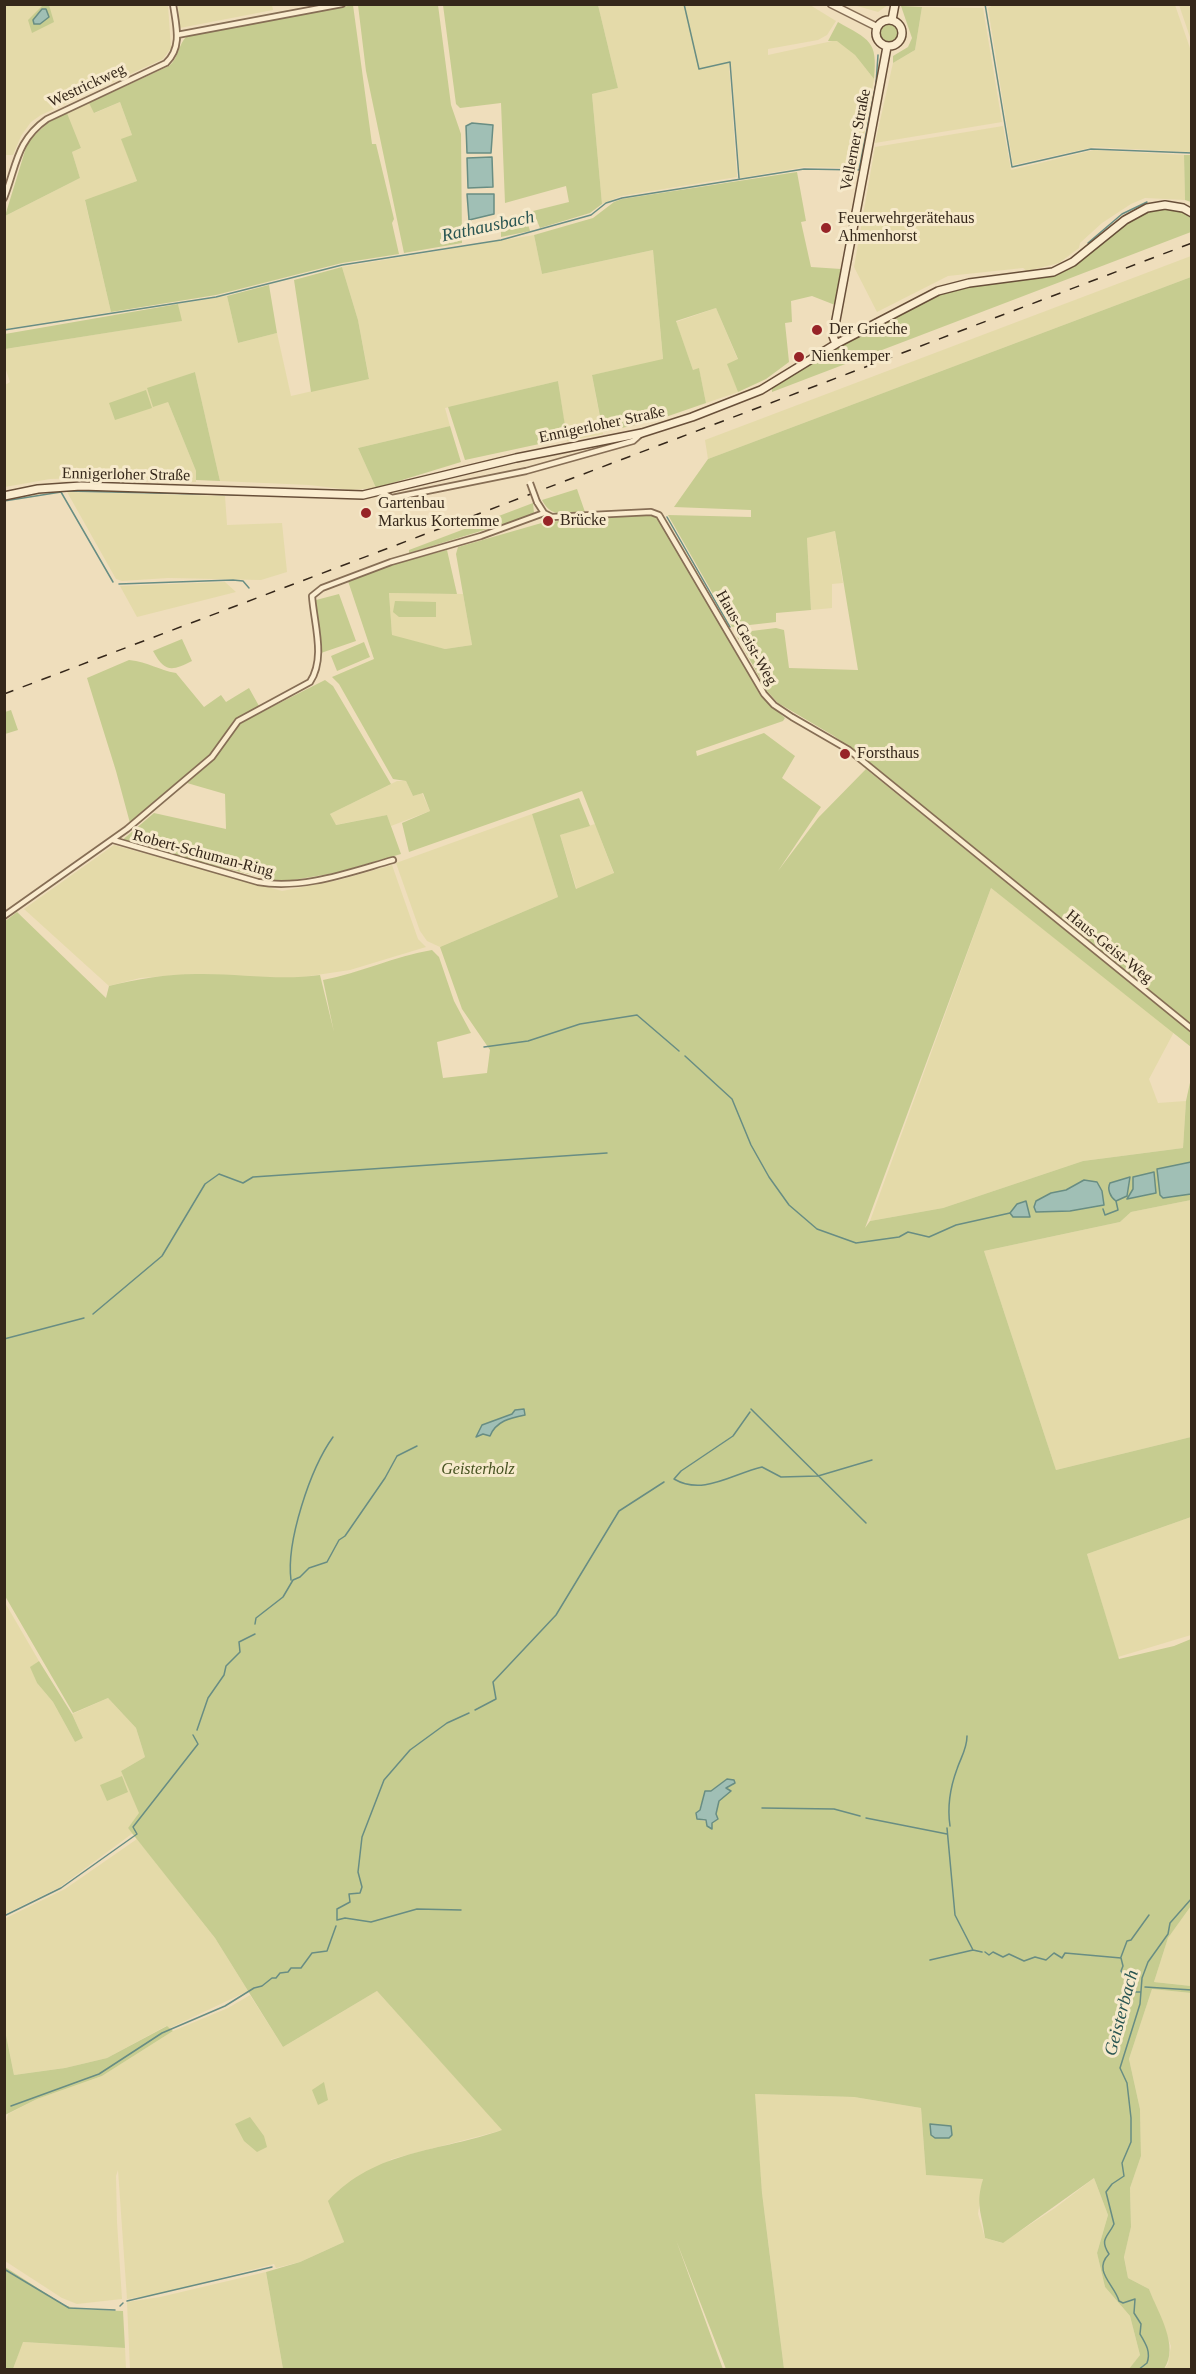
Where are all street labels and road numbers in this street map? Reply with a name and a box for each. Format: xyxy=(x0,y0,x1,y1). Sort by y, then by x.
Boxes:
street label: Westrickweg xyxy=(45,60,129,112)
street label: Vellerner Straße xyxy=(837,87,875,193)
street label: Ennigerloher Straße xyxy=(537,402,667,448)
street label: Ennigerloher Straße xyxy=(62,464,190,486)
street label: Haus-Geist-Weg xyxy=(711,587,781,689)
street label: Robert-Schuman-Ring xyxy=(131,826,275,882)
street label: Haus-Geist-Weg xyxy=(1062,906,1156,988)

